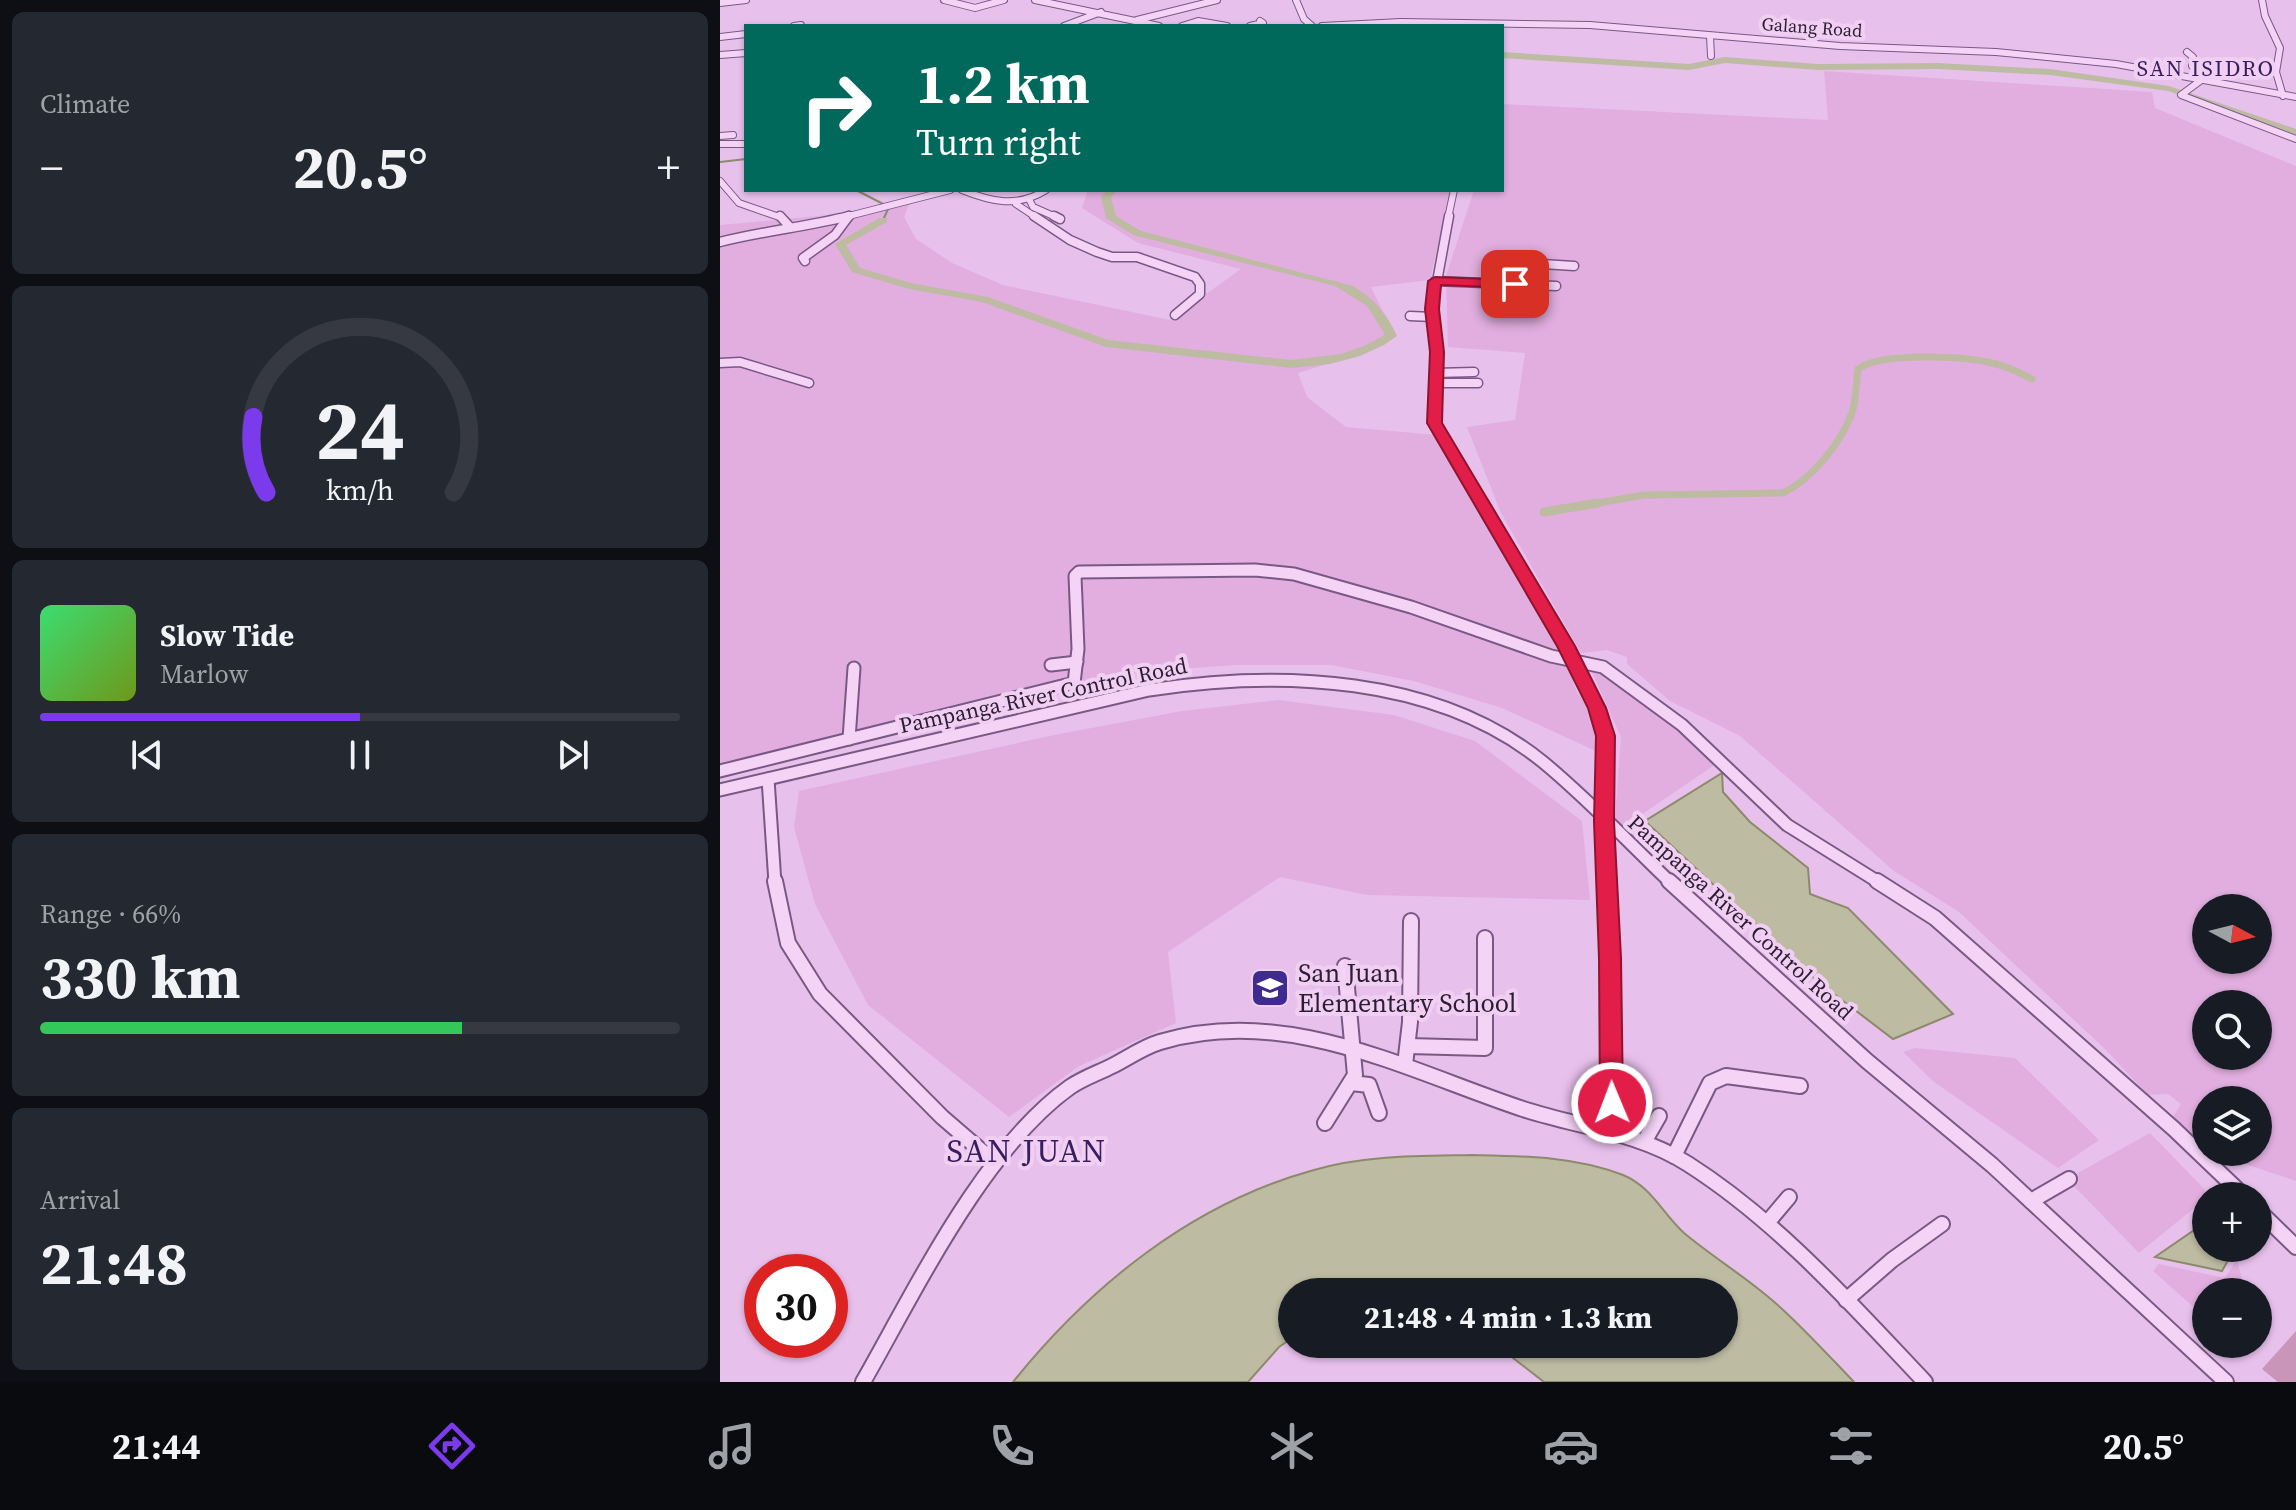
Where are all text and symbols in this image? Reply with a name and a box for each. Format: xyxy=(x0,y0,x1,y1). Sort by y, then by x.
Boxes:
street label: Galang Road xyxy=(1761,11,1863,43)
text: 1.2 km xyxy=(916,45,1090,122)
district label: SAN ISIDRO xyxy=(2137,53,2275,83)
icon: right xyxy=(784,56,888,160)
text: Climate xyxy=(40,86,130,122)
text: Turn right xyxy=(916,118,1081,167)
text: 20.5° xyxy=(292,126,428,208)
text: − xyxy=(40,137,63,198)
text: + xyxy=(657,137,680,198)
pin xyxy=(1481,250,1549,318)
icon: arrive xyxy=(1493,262,1537,306)
text: 24 xyxy=(315,373,405,487)
text: km/h xyxy=(326,470,394,510)
text: Slow Tide xyxy=(160,615,294,656)
street label: Pampanga River Control Road xyxy=(896,650,1190,740)
text: Marlow xyxy=(160,656,249,692)
icon: previous xyxy=(125,733,169,777)
icon: pause xyxy=(338,733,382,777)
icon: next xyxy=(551,733,595,777)
street label: Pampanga River Control Road xyxy=(1622,808,1861,1027)
north arrow xyxy=(2192,894,2272,974)
map controls xyxy=(2192,894,2272,1358)
text: Range · 66% xyxy=(40,896,181,932)
text: 330 km xyxy=(40,936,241,1018)
place label: San Juan Elementary School xyxy=(1298,955,1517,1021)
school or university icon: San Juan Elementary School xyxy=(1249,967,1291,1009)
button: search xyxy=(2192,990,2272,1070)
position arrow xyxy=(1570,1061,1654,1145)
button: layers xyxy=(2192,1086,2272,1166)
district label: SAN JUAN xyxy=(947,1129,1107,1173)
text: Arrival xyxy=(40,1182,120,1218)
button: + xyxy=(2192,1182,2272,1262)
text: 21:48 xyxy=(40,1222,188,1304)
speed limit sign: 30 xyxy=(744,1254,848,1358)
button: − xyxy=(2192,1278,2272,1358)
text: 21:48 · 4 min · 1.3 km xyxy=(1364,1297,1652,1338)
icon: directions xyxy=(424,1418,480,1474)
icon: music xyxy=(704,1418,760,1474)
icon: phone xyxy=(984,1418,1040,1474)
icon: climate xyxy=(1264,1418,1320,1474)
icon: car xyxy=(1543,1418,1599,1474)
icon: filters xyxy=(1823,1418,1879,1474)
text: 21:44 xyxy=(112,1422,201,1471)
text: 20.5° xyxy=(2103,1422,2184,1471)

